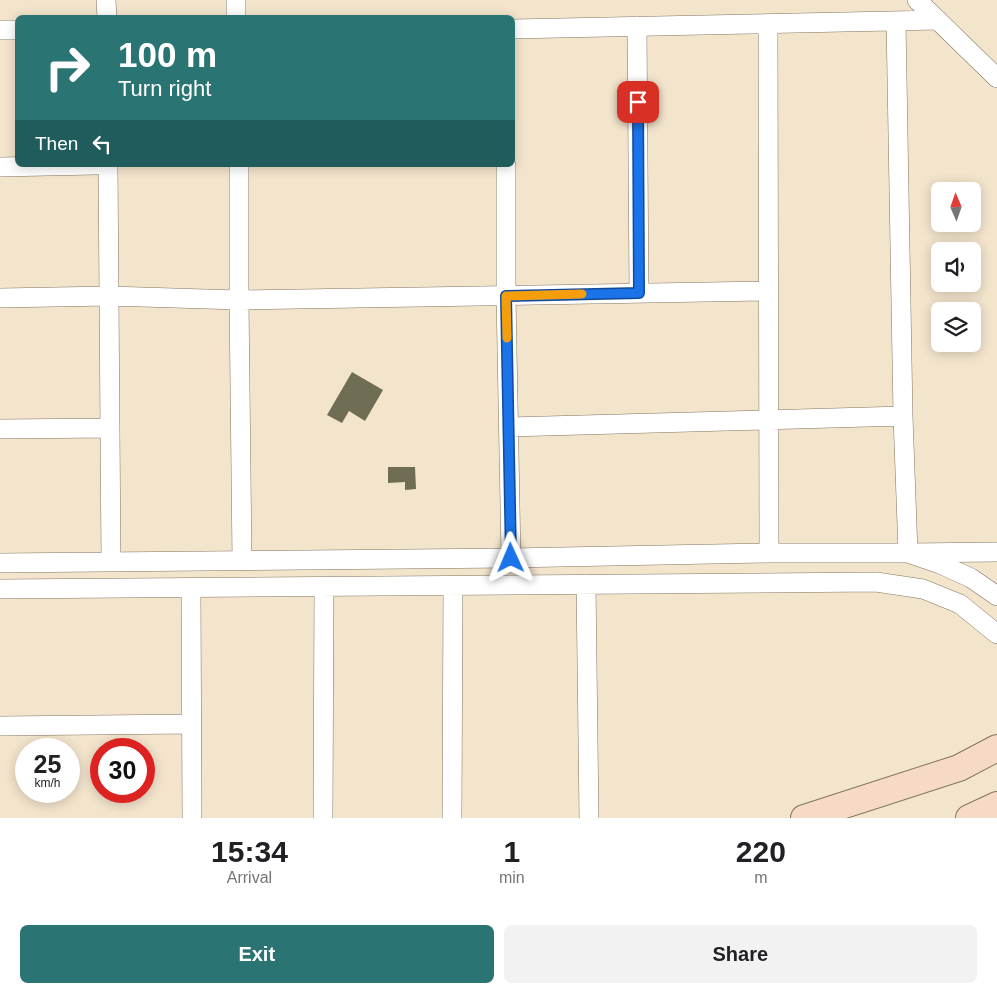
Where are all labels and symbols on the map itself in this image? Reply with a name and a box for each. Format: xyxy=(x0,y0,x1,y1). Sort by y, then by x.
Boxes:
pin xyxy=(617,81,659,123)
north arrow xyxy=(931,182,981,232)
position arrow xyxy=(484,531,536,583)
speed limit sign: 30 xyxy=(90,738,155,803)

